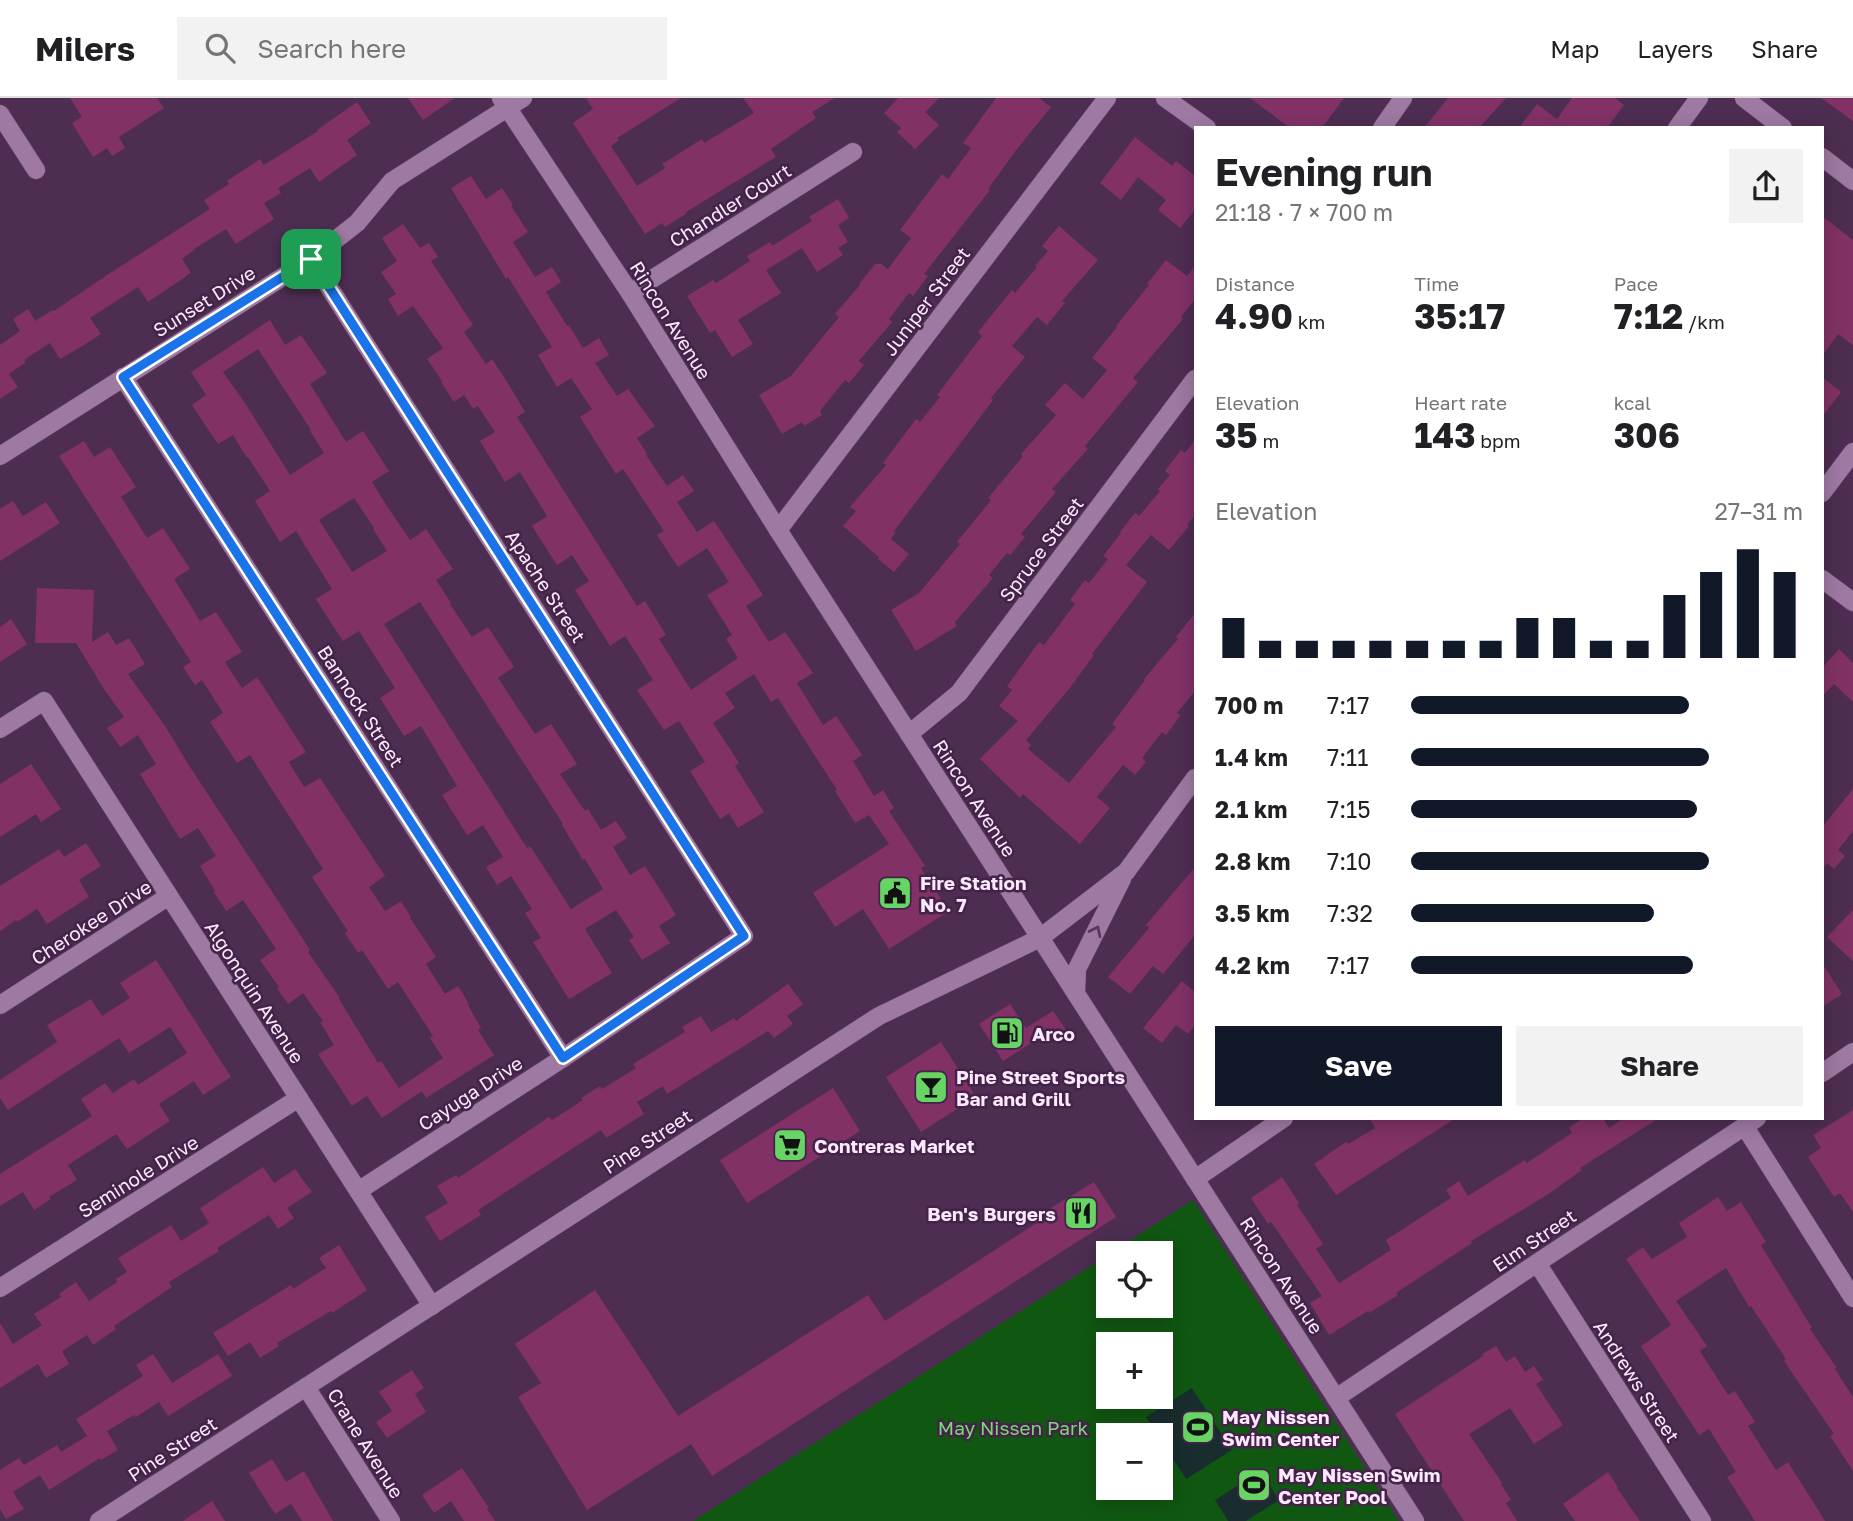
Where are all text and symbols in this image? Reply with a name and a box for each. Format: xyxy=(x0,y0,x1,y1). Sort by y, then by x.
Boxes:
search box xyxy=(177,17,667,80)
text: Milers xyxy=(35,29,135,68)
icon: search xyxy=(201,29,239,67)
text: Search here xyxy=(257,33,406,64)
text: Map xyxy=(1550,34,1599,63)
text: Layers xyxy=(1637,34,1713,63)
text: Share xyxy=(1751,34,1818,63)
text: Evening run xyxy=(1215,149,1433,194)
button: share xyxy=(1729,149,1803,223)
street label: Chandler Court xyxy=(665,158,795,252)
text: 21:18 · 7 × 700 m xyxy=(1215,198,1393,226)
pin xyxy=(281,229,341,289)
icon: arrive xyxy=(292,240,330,278)
street label: Juniper Street xyxy=(878,242,974,360)
street label: Rincon Avenue xyxy=(625,257,717,383)
street label: Sunset Drive xyxy=(149,261,259,341)
text: Distance xyxy=(1215,272,1295,295)
text: Time xyxy=(1414,272,1459,295)
text: Pace xyxy=(1614,272,1658,295)
text: 4.90 xyxy=(1215,295,1293,337)
text: 35:17 xyxy=(1414,295,1505,337)
text: 7:12 xyxy=(1614,295,1683,337)
text: km xyxy=(1293,310,1325,333)
text: /km xyxy=(1683,310,1725,333)
text: Elevation xyxy=(1215,391,1300,414)
text: Heart rate xyxy=(1414,391,1507,414)
text: kcal xyxy=(1614,391,1651,414)
text: 35 xyxy=(1215,414,1258,456)
text: 143 xyxy=(1414,414,1476,456)
text: 306 xyxy=(1614,414,1680,456)
text: m xyxy=(1258,429,1279,452)
text: bpm xyxy=(1476,429,1521,452)
street label: Spruce Street xyxy=(994,492,1088,606)
text: Elevation xyxy=(1215,497,1317,525)
text: 27–31 m xyxy=(1715,497,1803,525)
street label: Apache Street xyxy=(501,526,591,646)
street label: Bannock Street xyxy=(313,641,409,771)
text: 700 m xyxy=(1215,691,1283,719)
text: 7:17 xyxy=(1327,691,1369,719)
street label: Rincon Avenue xyxy=(929,735,1021,861)
text: 1.4 km xyxy=(1215,743,1288,771)
text: 7:11 xyxy=(1327,743,1368,771)
text: 2.1 km xyxy=(1215,795,1287,823)
text: 7:15 xyxy=(1327,795,1371,823)
text: 2.8 km xyxy=(1215,847,1290,875)
text: 7:10 xyxy=(1327,847,1372,875)
place label: Fire Station No. 7 xyxy=(920,871,1026,916)
public building icon: Fire Station No. 7 xyxy=(876,874,914,912)
street label: Cherokee Drive xyxy=(27,875,155,969)
text: 3.5 km xyxy=(1215,899,1290,927)
text: 7:32 xyxy=(1327,899,1373,927)
street label: Algonquin Avenue xyxy=(200,917,310,1067)
one-way arrow xyxy=(1087,926,1101,938)
text: 4.2 km xyxy=(1215,951,1290,979)
text: 7:17 xyxy=(1327,951,1369,979)
fuel station icon: Arco xyxy=(988,1014,1026,1052)
place label: Arco xyxy=(1032,1022,1075,1045)
button: Save xyxy=(1215,1026,1502,1106)
button: Share xyxy=(1516,1026,1803,1106)
street label: Cayuga Drive xyxy=(414,1051,526,1135)
place label: Pine Street Sports Bar and Grill xyxy=(956,1065,1126,1110)
bar icon: Pine Street Sports Bar and Grill xyxy=(912,1068,950,1106)
street label: Pine Street xyxy=(598,1104,696,1178)
supermarket icon: Contreras Market xyxy=(771,1126,809,1164)
street label: Seminole Drive xyxy=(74,1130,202,1222)
place label: Contreras Market xyxy=(814,1134,975,1157)
restaurant icon: Ben's Burgers xyxy=(1062,1194,1100,1232)
place label: Ben's Burgers xyxy=(927,1202,1056,1225)
street label: Elm Street xyxy=(1488,1204,1580,1276)
street label: Rincon Avenue xyxy=(1236,1212,1328,1338)
map controls xyxy=(1096,1241,1173,1500)
button: locate xyxy=(1096,1241,1173,1318)
street label: Andrews Street xyxy=(1589,1316,1685,1446)
button: + xyxy=(1096,1332,1173,1409)
street label: Crane Avenue xyxy=(323,1384,409,1502)
place label: May Nissen Swim Center xyxy=(1222,1405,1340,1450)
sports icon: May Nissen Swim Center xyxy=(1179,1408,1217,1446)
street label: Pine Street xyxy=(123,1412,221,1486)
park label: May Nissen Park xyxy=(938,1416,1088,1439)
button: − xyxy=(1096,1423,1173,1500)
place label: May Nissen Swim Center Pool xyxy=(1278,1463,1440,1508)
sports icon: May Nissen Swim Center Pool xyxy=(1235,1466,1273,1504)

